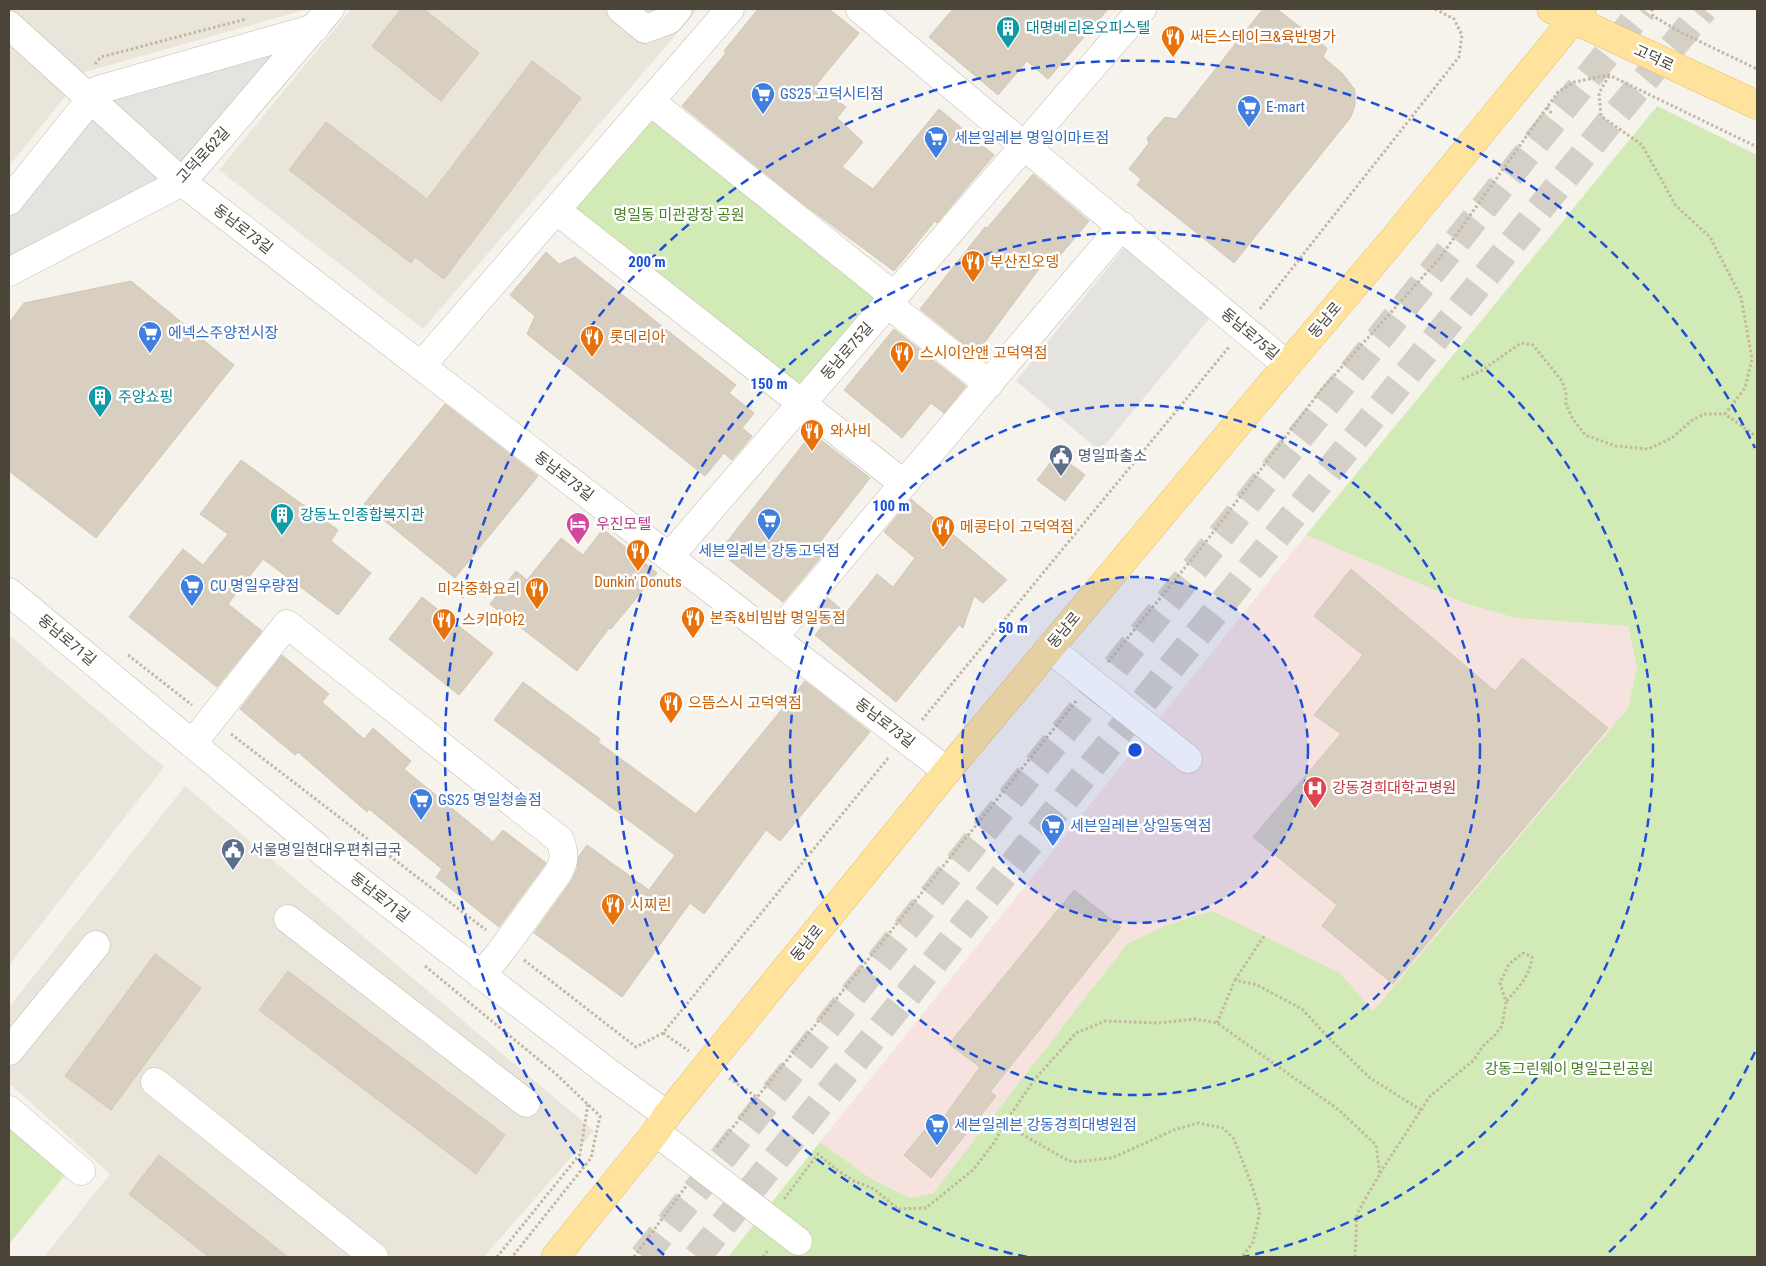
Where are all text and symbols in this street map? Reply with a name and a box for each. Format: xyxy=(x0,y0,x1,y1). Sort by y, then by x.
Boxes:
building icon: 대명베리온오피스텔 xyxy=(995,15,1021,49)
place label: 대명베리온오피스텔 xyxy=(1026,19,1150,37)
restaurant icon: 써든스테이크&육반명가 xyxy=(1160,24,1186,58)
place label: 써든스테이크&육반명가 xyxy=(1190,28,1336,46)
street label: 고덕로 xyxy=(1631,41,1677,75)
supermarket icon: GS25 고덕시티점 xyxy=(750,81,776,115)
place label: GS25 고덕시티점 xyxy=(780,85,884,103)
supermarket icon: E-mart xyxy=(1236,94,1262,128)
place label: E-mart xyxy=(1266,98,1305,116)
street label: 고덕로62길 xyxy=(173,123,233,187)
supermarket icon: 세븐일레븐 명일이마트점 xyxy=(923,125,949,159)
place label: 세븐일레븐 명일이마트점 xyxy=(954,129,1109,147)
street label: 동남로73길 xyxy=(210,200,276,258)
park label: 명일동 미관광장 공원 xyxy=(613,206,745,224)
restaurant icon: 부산진오뎅 xyxy=(960,249,986,283)
text: 200 m xyxy=(628,253,666,271)
place label: 부산진오뎅 xyxy=(990,253,1059,271)
street label: 동남로 xyxy=(1305,298,1345,342)
street label: 동남로75길 xyxy=(1217,305,1283,363)
street label: 동남로75길 xyxy=(817,319,877,383)
supermarket icon: 에넥스주양전시장 xyxy=(137,320,163,354)
place label: 에넥스주양전시장 xyxy=(168,324,279,342)
restaurant icon: 롯데리아 xyxy=(579,324,605,358)
place label: 롯데리아 xyxy=(610,328,665,346)
restaurant icon: 스시이안앤 고덕역점 xyxy=(889,340,915,374)
place label: 스시이안앤 고덕역점 xyxy=(920,344,1048,362)
text: 150 m xyxy=(750,375,788,393)
building icon: 주양쇼핑 xyxy=(87,384,113,418)
place label: 주양쇼핑 xyxy=(118,388,173,406)
restaurant icon: 와사비 xyxy=(799,418,825,452)
place label: 와사비 xyxy=(830,422,871,440)
public building icon: 명일파출소 xyxy=(1048,443,1074,477)
street label: 동남로73길 xyxy=(531,447,597,505)
place label: 명일파출소 xyxy=(1078,447,1147,465)
text: 100 m xyxy=(872,497,910,515)
building icon: 강동노인종합복지관 xyxy=(269,502,295,536)
place label: 강동노인종합복지관 xyxy=(300,506,424,524)
supermarket icon: 세븐일레븐 강동고덕점 xyxy=(756,507,782,541)
hotel icon: 우진모텔 xyxy=(565,511,591,545)
restaurant icon: 메콩타이 고덕역점 xyxy=(930,514,956,548)
place label: 우진모텔 xyxy=(596,515,651,533)
place label: 메콩타이 고덕역점 xyxy=(960,518,1074,536)
restaurant icon: Dunkin' Donuts xyxy=(625,538,651,572)
place label: 세븐일레븐 강동고덕점 xyxy=(698,542,840,560)
supermarket icon: CU 명일우량점 xyxy=(179,573,205,607)
place label: Dunkin' Donuts xyxy=(594,573,682,591)
restaurant icon: 미각중화요리 xyxy=(524,576,550,610)
place label: CU 명일우량점 xyxy=(210,577,299,595)
place label: 미각중화요리 xyxy=(437,580,520,598)
restaurant icon: 본죽&비빔밥 명일동점 xyxy=(680,605,706,639)
restaurant icon: 스키마야2 xyxy=(431,607,457,641)
street label: 동남로 xyxy=(1044,608,1084,652)
place label: 본죽&비빔밥 명일동점 xyxy=(710,609,846,627)
street label: 동남로71길 xyxy=(34,611,100,669)
place label: 스키마야2 xyxy=(462,611,525,629)
text: 50 m xyxy=(998,619,1028,637)
restaurant icon: 으뜸스시 고덕역점 xyxy=(658,690,684,724)
place label: 으뜸스시 고덕역점 xyxy=(688,694,802,712)
street label: 동남로73길 xyxy=(852,694,918,752)
centre of rings xyxy=(1126,741,1144,759)
hospital icon: 강동경희대학교병원 xyxy=(1302,775,1328,809)
place label: 강동경희대학교병원 xyxy=(1332,779,1456,797)
supermarket icon: GS25 명일청솔점 xyxy=(408,787,434,821)
place label: GS25 명일청솔점 xyxy=(438,791,542,809)
supermarket icon: 세븐일레븐 상일동역점 xyxy=(1040,813,1066,847)
place label: 세븐일레븐 상일동역점 xyxy=(1070,817,1211,835)
public building icon: 서울명일현대우편취급국 xyxy=(220,837,246,871)
place label: 서울명일현대우편취급국 xyxy=(250,841,402,859)
street label: 동남로71길 xyxy=(347,868,413,926)
restaurant icon: 시찌린 xyxy=(600,892,626,926)
place label: 시찌린 xyxy=(630,896,671,914)
street label: 동남로 xyxy=(787,921,827,965)
park label: 강동그린웨이 명일근린공원 xyxy=(1484,1060,1654,1078)
supermarket icon: 세븐일레븐 강동경희대병원점 xyxy=(924,1112,950,1146)
place label: 세븐일레븐 강동경희대병원점 xyxy=(954,1116,1137,1134)

